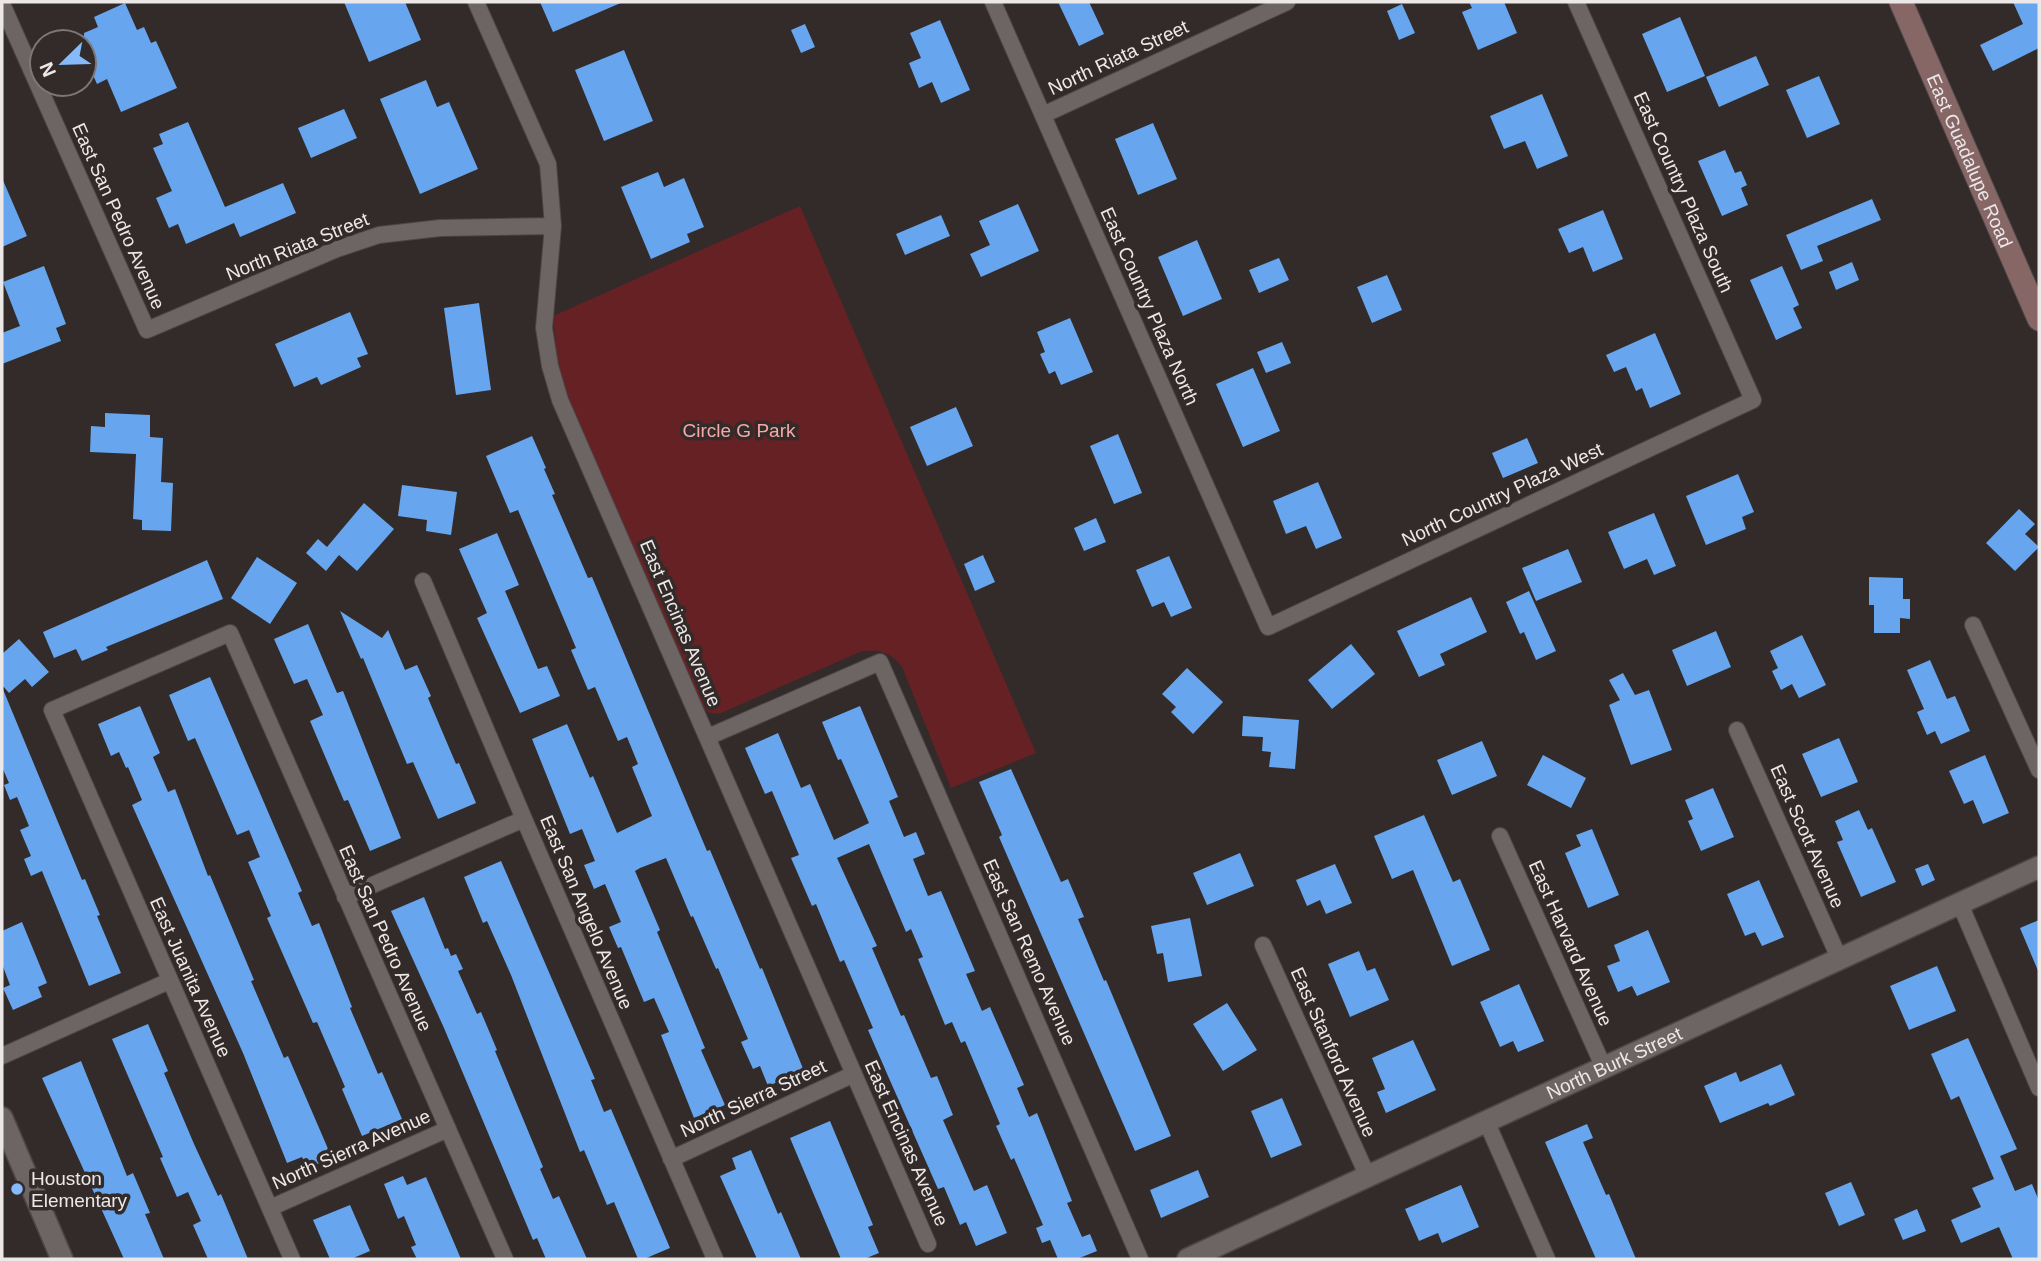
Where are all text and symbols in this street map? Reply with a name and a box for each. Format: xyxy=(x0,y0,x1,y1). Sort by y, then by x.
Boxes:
street label: North Riata Street xyxy=(1045,16,1192,99)
north arrow xyxy=(28,28,98,98)
text: N xyxy=(35,59,60,80)
street label: East Guadalupe Road xyxy=(1923,71,2017,251)
street label: East Country Plaza South xyxy=(1630,89,1737,296)
street label: East San Pedro Avenue xyxy=(68,120,169,312)
street label: East Country Plaza North xyxy=(1096,204,1203,408)
street label: North Riata Street xyxy=(223,208,372,285)
park label: Circle G Park xyxy=(683,420,796,441)
street label: North Country Plaza West xyxy=(1398,438,1607,550)
street label: East Encinas Avenue xyxy=(636,537,725,710)
street label: East Scott Avenue xyxy=(1766,761,1849,911)
street label: East San Angelo Avenue xyxy=(536,812,637,1012)
street label: East San Pedro Avenue xyxy=(335,842,436,1034)
street label: East San Remo Avenue xyxy=(979,856,1080,1048)
street label: East Harvard Avenue xyxy=(1525,857,1617,1029)
street label: East Juanita Avenue xyxy=(146,894,235,1060)
street label: East Stanford Avenue xyxy=(1287,964,1380,1140)
street label: North Burk Street xyxy=(1543,1023,1686,1103)
street label: North Sierra Street xyxy=(677,1055,830,1141)
street label: East Encinas Avenue xyxy=(861,1057,953,1229)
street label: North Sierra Avenue xyxy=(269,1105,433,1194)
place label: Houston Elementary xyxy=(31,1168,128,1211)
marker: Houston Elementary xyxy=(9,1181,25,1197)

